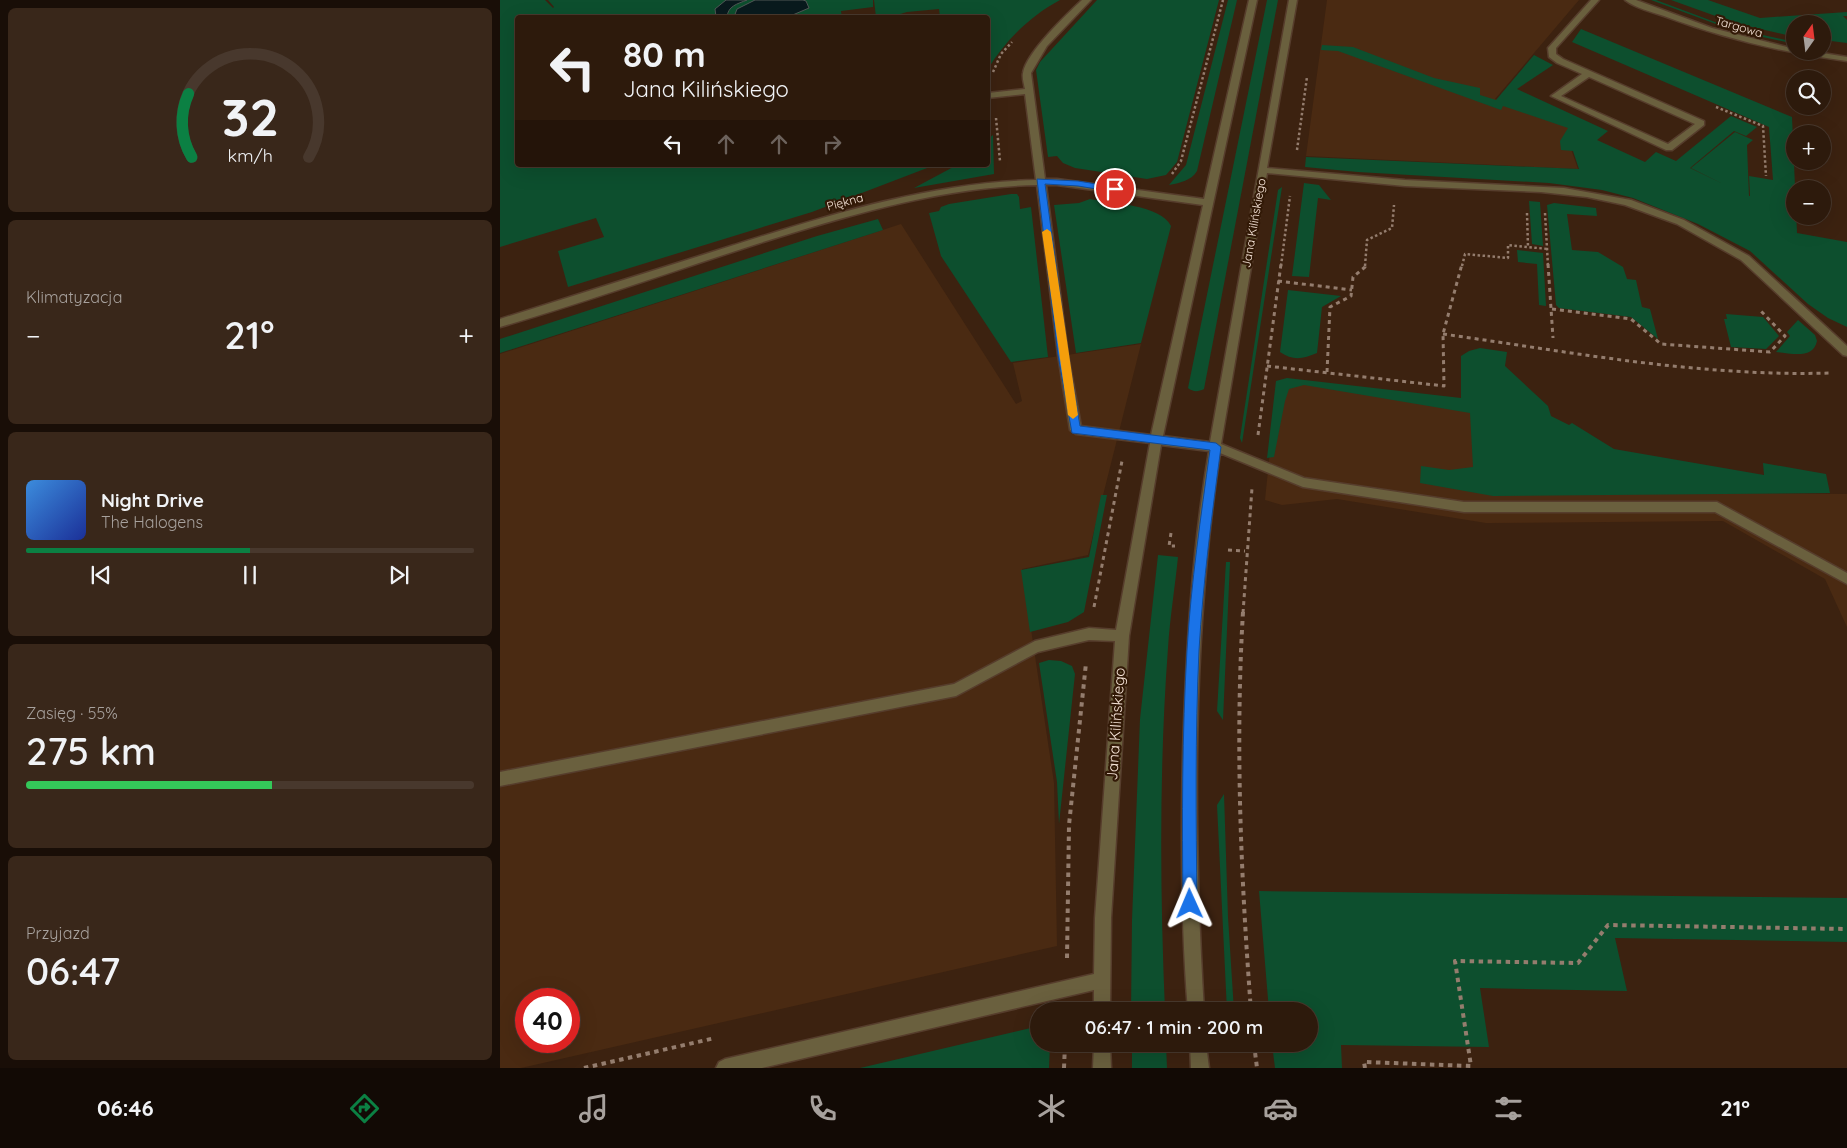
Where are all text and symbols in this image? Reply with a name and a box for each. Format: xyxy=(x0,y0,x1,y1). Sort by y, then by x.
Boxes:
street label: Targowa xyxy=(1714,13,1765,40)
north arrow xyxy=(1786,15,1831,60)
map controls xyxy=(1786,15,1831,225)
text: 80 m xyxy=(623,32,706,76)
icon: left xyxy=(540,35,605,100)
button: search xyxy=(1786,70,1831,115)
text: Jana Kilińskiego xyxy=(623,75,789,103)
text: 32 xyxy=(221,84,279,149)
button: + xyxy=(1786,125,1831,170)
icon: left xyxy=(659,130,687,158)
icon: ahead xyxy=(712,130,740,158)
icon: ahead xyxy=(765,130,793,158)
icon: right xyxy=(818,130,846,158)
text: km/h xyxy=(227,144,273,166)
pin xyxy=(1094,168,1136,210)
icon: arrive xyxy=(1101,175,1129,203)
street label: Jana Kilińskiego xyxy=(1238,177,1269,269)
button: − xyxy=(1786,180,1831,225)
street label: Piękna xyxy=(825,189,865,214)
text: Klimatyzacja xyxy=(26,287,122,307)
text: 21° xyxy=(224,311,274,359)
text: − xyxy=(26,318,41,353)
text: + xyxy=(458,318,474,353)
text: Night Drive xyxy=(101,488,204,512)
text: The Halogens xyxy=(101,512,203,532)
icon: previous xyxy=(87,561,115,589)
icon: pause xyxy=(236,561,264,589)
icon: next xyxy=(385,561,413,589)
street label: Jana Kilińskiego xyxy=(1102,667,1129,781)
text: Zasięg · 55% xyxy=(26,703,118,723)
text: 275 km xyxy=(26,727,156,775)
position arrow xyxy=(1163,877,1215,929)
text: Przyjazd xyxy=(26,923,90,943)
text: 06:47 xyxy=(26,947,120,995)
speed limit sign: 40 xyxy=(515,988,580,1053)
text: 06:47 · 1 min · 200 m xyxy=(1085,1015,1263,1039)
icon: directions xyxy=(347,1091,382,1126)
icon: music xyxy=(576,1091,611,1126)
icon: phone xyxy=(805,1091,840,1126)
icon: climate xyxy=(1034,1091,1069,1126)
icon: car xyxy=(1263,1091,1298,1126)
icon: filters xyxy=(1491,1091,1526,1126)
text: 06:46 xyxy=(97,1094,154,1122)
text: 21° xyxy=(1720,1094,1750,1122)

